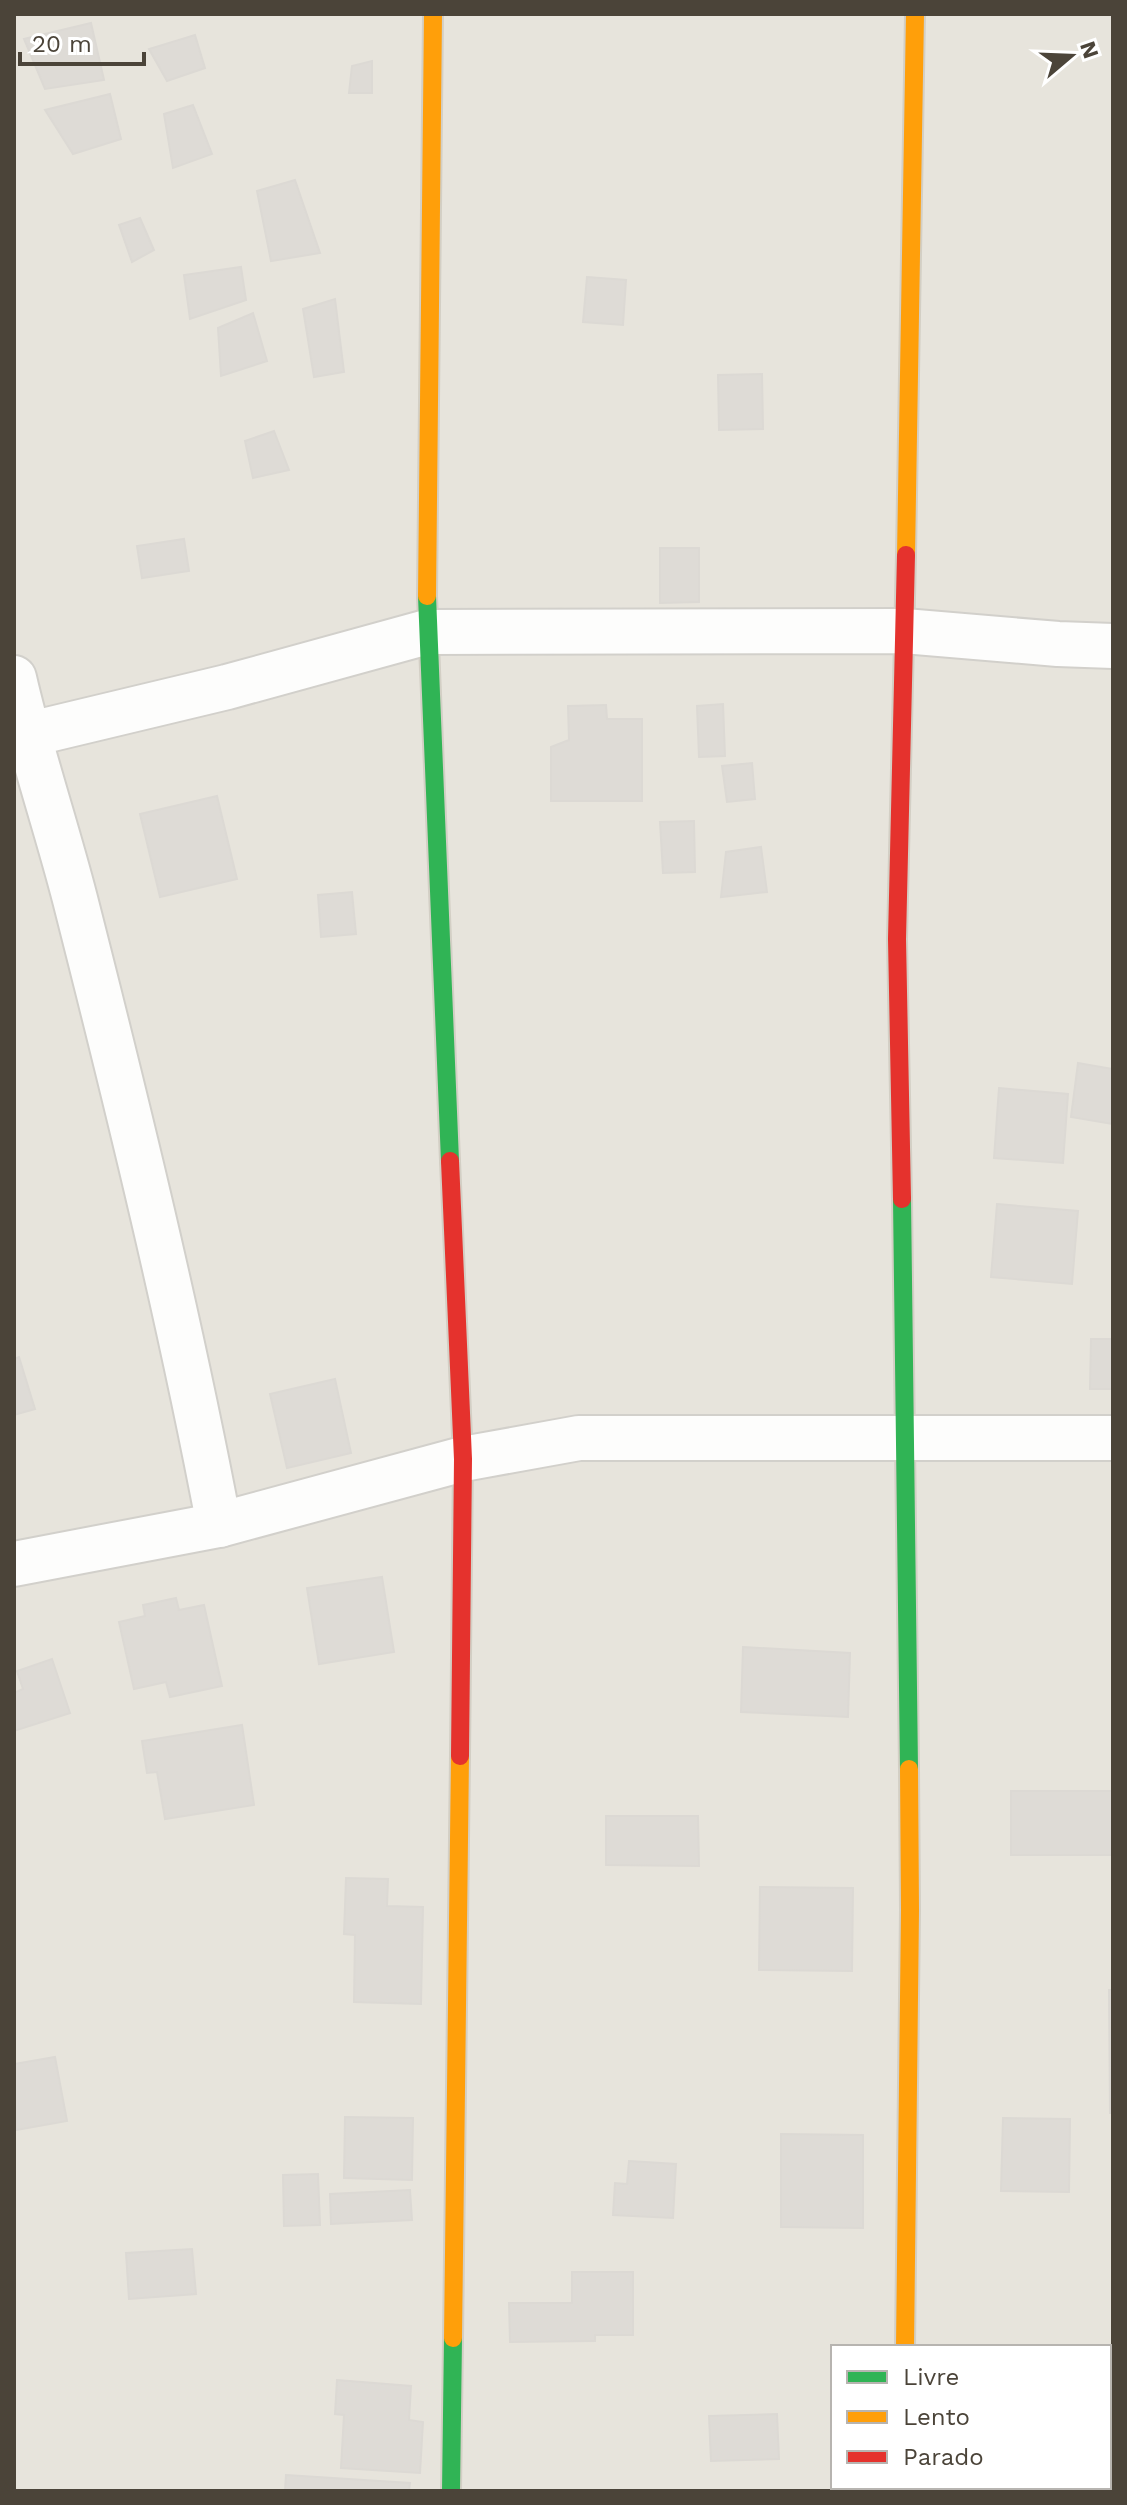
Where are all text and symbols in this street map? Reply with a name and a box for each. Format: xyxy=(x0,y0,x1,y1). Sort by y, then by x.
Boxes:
scale bar xyxy=(20,16,144,66)
north arrow xyxy=(1031,16,1111,96)
text: 20 m xyxy=(32,30,92,58)
text: N xyxy=(1075,38,1104,61)
legend xyxy=(831,2345,1111,2489)
text: Livre xyxy=(903,2363,959,2391)
text: Lento xyxy=(903,2403,970,2431)
text: Parado xyxy=(903,2443,984,2471)

